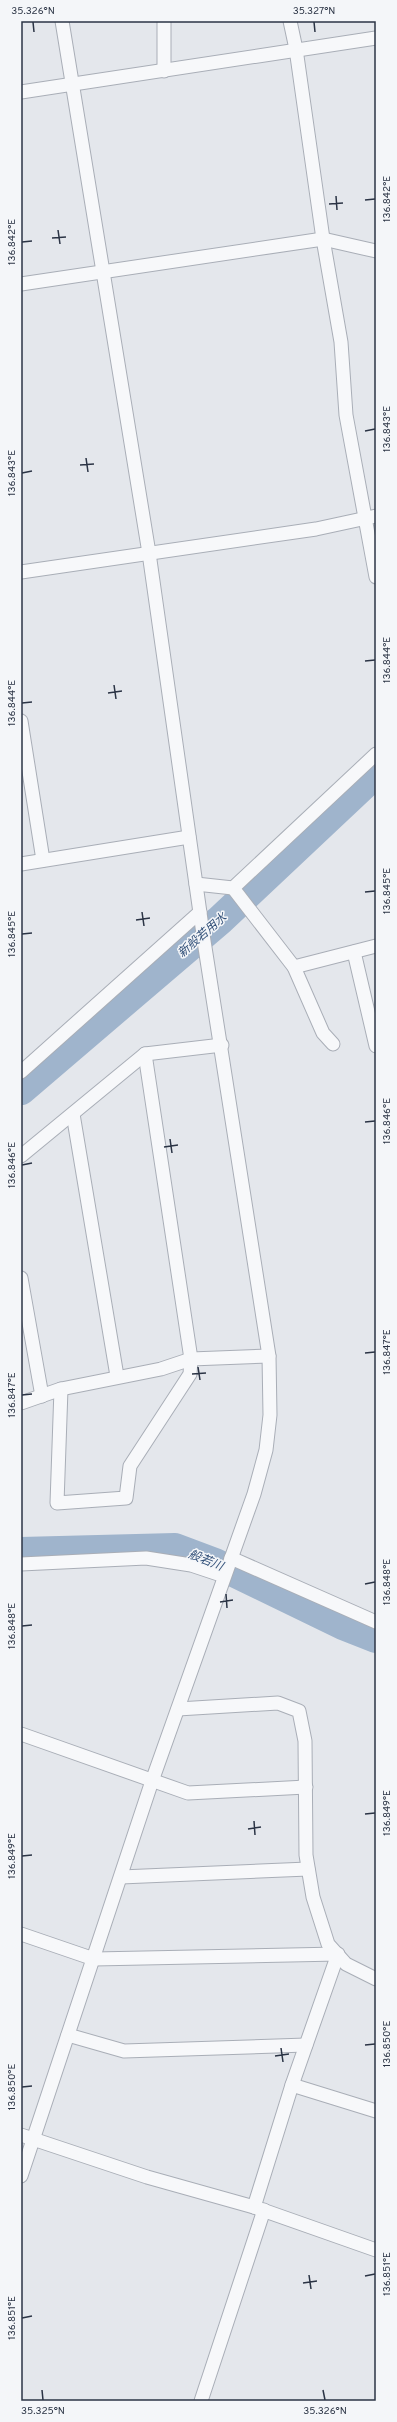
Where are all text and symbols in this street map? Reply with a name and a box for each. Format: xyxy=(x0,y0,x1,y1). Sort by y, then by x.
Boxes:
text: 35.326°N xyxy=(11,5,55,18)
text: 35.327°N xyxy=(293,5,335,18)
text: 136.842°E xyxy=(381,176,394,222)
text: 136.842°E xyxy=(6,219,19,265)
text: 136.843°E xyxy=(381,406,394,452)
text: 136.843°E xyxy=(6,450,19,496)
text: 136.844°E xyxy=(381,637,394,683)
text: 136.844°E xyxy=(6,680,19,726)
text: 136.845°E xyxy=(381,868,394,914)
water label: 新般若用水 xyxy=(175,909,232,961)
text: 136.845°E xyxy=(6,911,19,957)
text: 136.846°E xyxy=(381,1098,394,1144)
text: 136.846°E xyxy=(6,1142,19,1188)
text: 136.847°E xyxy=(381,1329,394,1375)
text: 136.847°E xyxy=(6,1372,19,1418)
water label: 般若川 xyxy=(186,1547,227,1576)
text: 136.848°E xyxy=(381,1559,394,1605)
text: 136.848°E xyxy=(6,1603,19,1649)
text: 136.849°E xyxy=(381,1790,394,1836)
text: 136.849°E xyxy=(6,1833,19,1879)
text: 136.850°E xyxy=(381,2021,394,2067)
text: 136.850°E xyxy=(6,2064,19,2110)
text: 136.851°E xyxy=(381,2252,394,2296)
text: 136.851°E xyxy=(6,2296,19,2340)
text: 35.325°N xyxy=(21,2405,65,2418)
text: 35.326°N xyxy=(303,2405,347,2418)

